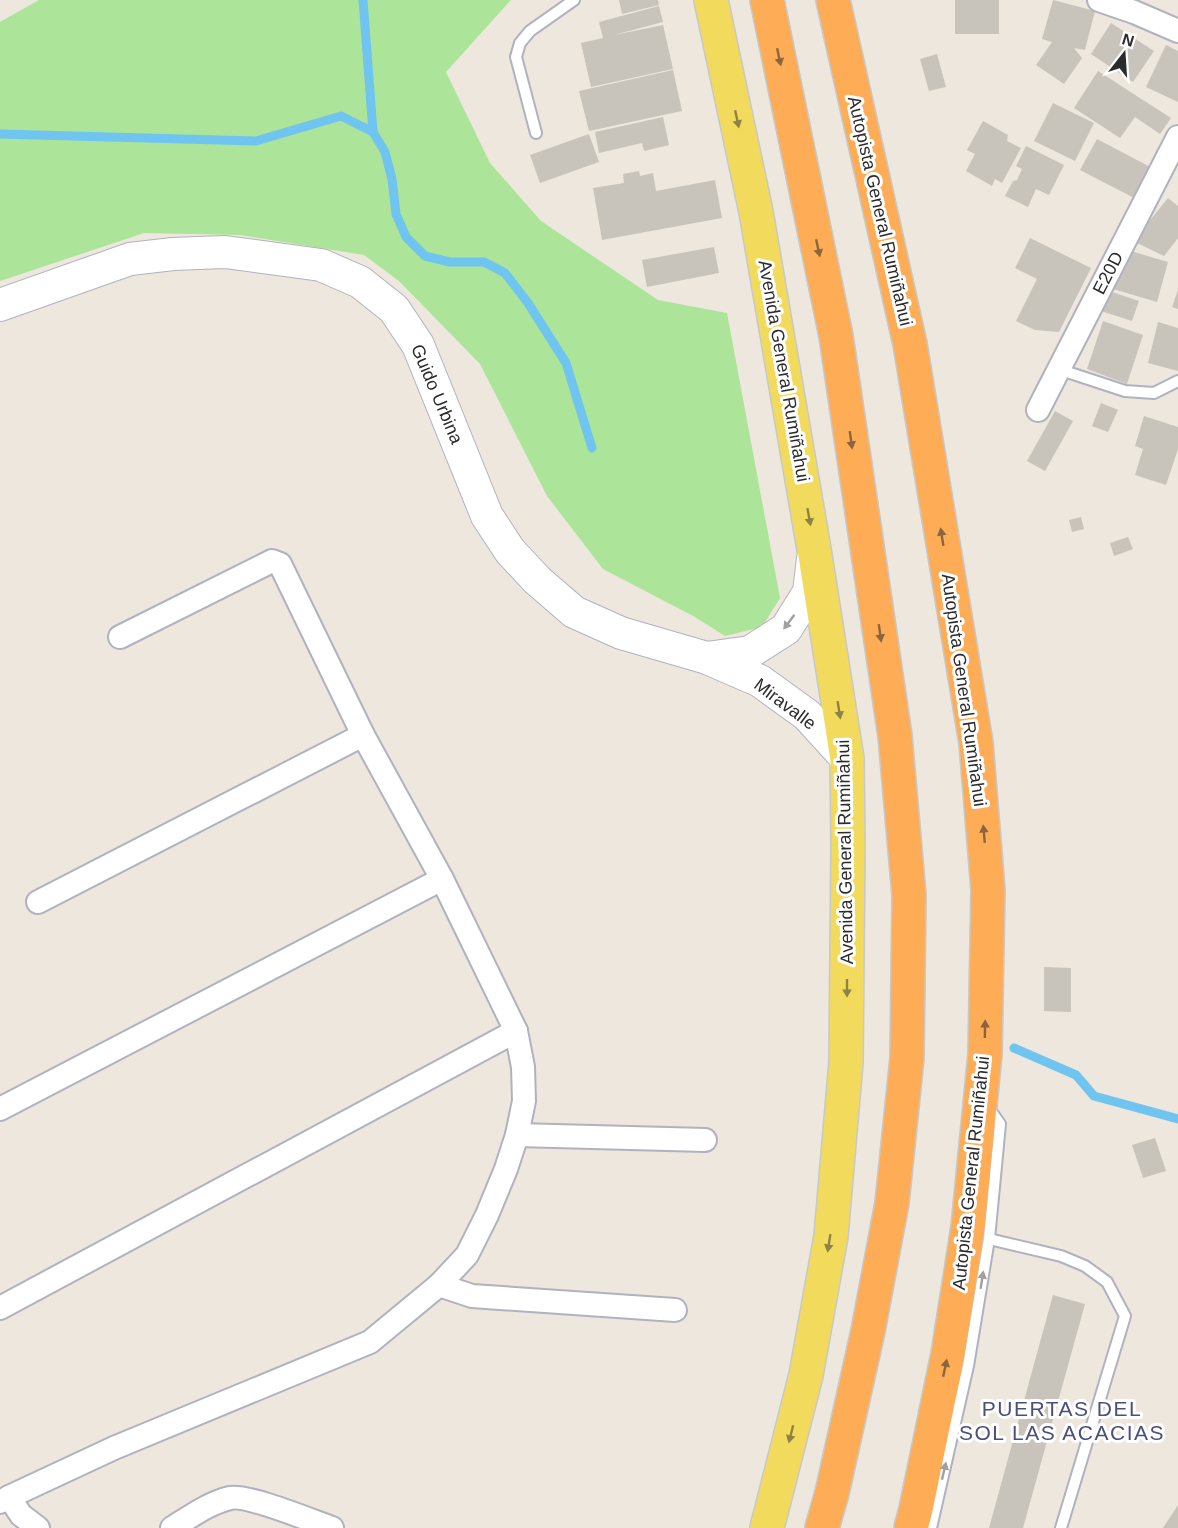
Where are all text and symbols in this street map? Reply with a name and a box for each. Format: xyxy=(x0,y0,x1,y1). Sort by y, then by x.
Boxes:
north arrow xyxy=(1094,24,1154,84)
text: N xyxy=(1120,30,1136,50)
one-way arrow xyxy=(775,48,784,67)
street label: Autopista General Rumiñahui xyxy=(844,94,916,328)
one-way arrow xyxy=(732,110,742,128)
one-way arrow xyxy=(814,239,823,258)
street label: E20D xyxy=(1089,248,1127,298)
street label: Avenida General Rumiñahui xyxy=(755,259,813,483)
street label: Guido Urbina xyxy=(407,341,467,448)
one-way arrow xyxy=(847,431,856,450)
one-way arrow xyxy=(805,508,814,527)
one-way arrow xyxy=(937,527,946,546)
street label: Autopista General Rumiñahui xyxy=(938,572,990,808)
one-way arrow xyxy=(783,614,795,630)
one-way arrow xyxy=(875,624,884,643)
street label: Miravalle xyxy=(750,674,820,734)
one-way arrow xyxy=(835,701,844,720)
street label: Avenida General Rumiñahui xyxy=(833,739,857,965)
one-way arrow xyxy=(979,824,988,843)
one-way arrow xyxy=(842,979,852,998)
one-way arrow xyxy=(981,1019,990,1038)
street label: Autopista General Rumiñahui xyxy=(949,1055,993,1291)
one-way arrow xyxy=(825,1234,834,1253)
one-way arrow xyxy=(978,1270,987,1289)
one-way arrow xyxy=(941,1358,950,1377)
district label: PUERTAS DEL SOL LAS ACACIAS xyxy=(959,1397,1165,1444)
one-way arrow xyxy=(786,1425,796,1443)
one-way arrow xyxy=(940,1461,949,1480)

